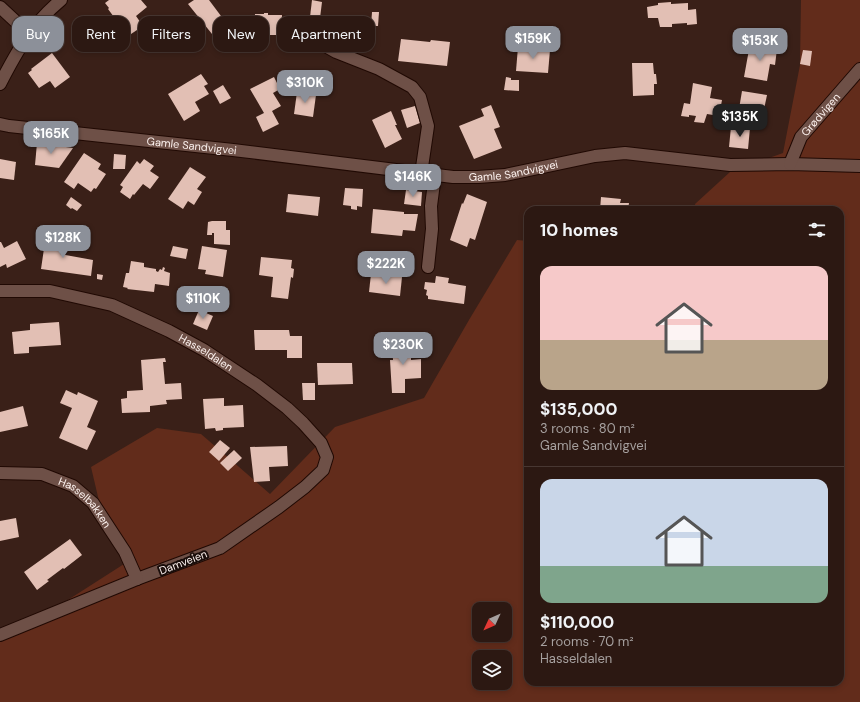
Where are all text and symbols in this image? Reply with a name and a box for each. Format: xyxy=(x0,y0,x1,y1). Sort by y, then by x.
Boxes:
chip: Buy xyxy=(12,16,64,52)
chip: Rent xyxy=(72,16,130,52)
chip: Filters xyxy=(138,16,205,52)
chip: New xyxy=(213,16,269,52)
chip: Apartment xyxy=(277,16,375,52)
pin: $159K xyxy=(505,26,561,60)
pin: $153K xyxy=(732,28,788,62)
text: $159K xyxy=(514,30,552,47)
text: $153K xyxy=(742,32,779,49)
pin: $310K xyxy=(277,70,333,104)
text: $310K xyxy=(286,74,324,91)
street label: Grødvigen xyxy=(798,90,843,139)
pin: $135K xyxy=(712,104,768,138)
text: $135K xyxy=(722,108,759,125)
pin: $165K xyxy=(23,121,79,155)
text: $165K xyxy=(32,125,70,142)
street label: Gamle Sandvigvei xyxy=(146,134,238,157)
street label: Gamle Sandvigvei xyxy=(469,157,559,184)
pin: $146K xyxy=(385,164,441,198)
text: $146K xyxy=(394,168,432,185)
text: 10 homes xyxy=(540,219,618,241)
icon: filters xyxy=(806,219,828,241)
pin: $128K xyxy=(35,225,91,259)
text: $128K xyxy=(45,229,81,246)
pin: $222K xyxy=(358,251,414,285)
text: $222K xyxy=(367,255,405,272)
pin: $110K xyxy=(175,286,231,320)
text: $110K xyxy=(186,290,220,307)
icon: home xyxy=(648,292,720,364)
street label: Hasseldalen xyxy=(176,331,236,374)
pin: $230K xyxy=(375,332,431,366)
text: $230K xyxy=(383,336,423,353)
text: $135,000 xyxy=(540,398,617,420)
text: 3 rooms · 80 m² xyxy=(540,420,635,437)
text: Gamle Sandvigvei xyxy=(540,437,647,454)
street label: Hasselbakken xyxy=(57,474,114,530)
icon: home xyxy=(648,505,720,577)
street label: Damveien xyxy=(157,546,209,578)
north arrow xyxy=(472,602,512,642)
map controls xyxy=(472,602,512,690)
text: $110,000 xyxy=(540,611,614,633)
text: 2 rooms · 70 m² xyxy=(540,633,634,650)
button: layers xyxy=(472,650,512,690)
text: Hasseldalen xyxy=(540,650,612,667)

